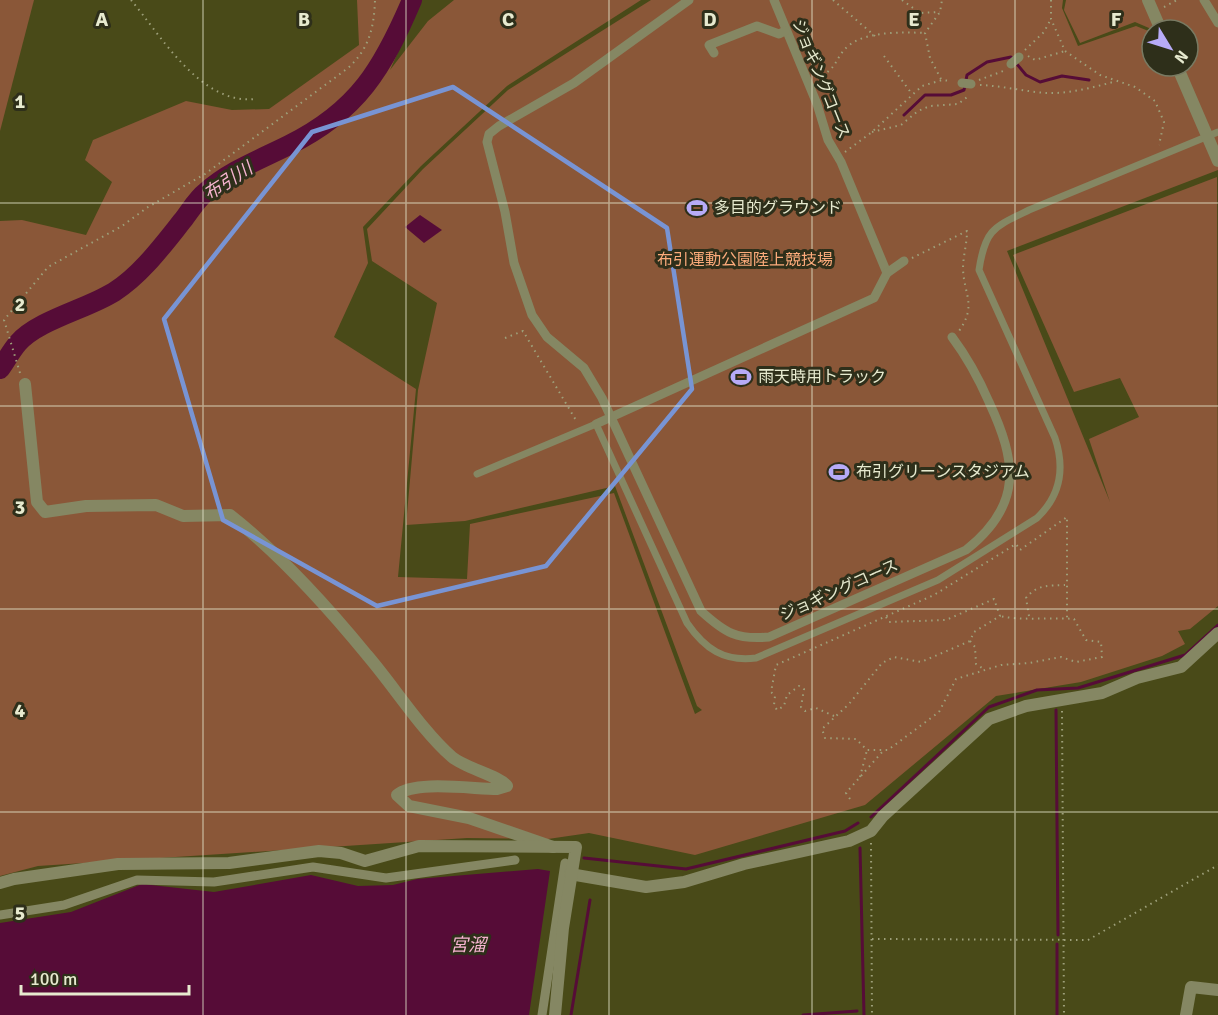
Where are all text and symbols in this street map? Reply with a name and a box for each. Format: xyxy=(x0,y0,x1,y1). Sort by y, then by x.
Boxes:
text: A xyxy=(96,7,109,32)
text: B xyxy=(298,7,310,32)
text: C xyxy=(502,7,514,32)
text: D xyxy=(703,7,717,32)
text: E xyxy=(908,7,920,32)
text: F xyxy=(1111,7,1122,32)
street label: ジョギングコース xyxy=(788,16,854,142)
north arrow xyxy=(1140,18,1200,78)
text: N xyxy=(1170,46,1192,67)
text: 1 xyxy=(15,89,26,114)
water label: 布引川 xyxy=(199,156,258,205)
sports icon: 多目的グラウンド xyxy=(685,196,709,220)
place label: 多目的グラウンド xyxy=(714,198,842,218)
park label: 布引運動公園陸上競技場 xyxy=(657,250,833,270)
text: 2 xyxy=(15,292,25,317)
sports icon: 雨天時用トラック xyxy=(729,365,753,389)
place label: 雨天時用トラック xyxy=(758,367,886,387)
sports icon: 布引グリーンスタジアム xyxy=(827,460,851,484)
place label: 布引グリーンスタジアム xyxy=(856,462,1030,482)
text: 3 xyxy=(15,495,25,520)
street label: ジョギングコース xyxy=(777,555,901,625)
text: 4 xyxy=(15,698,26,723)
text: 5 xyxy=(15,901,25,926)
water label: 宮溜 xyxy=(450,934,489,956)
scale bar xyxy=(21,958,189,996)
text: 100 m xyxy=(30,968,77,990)

